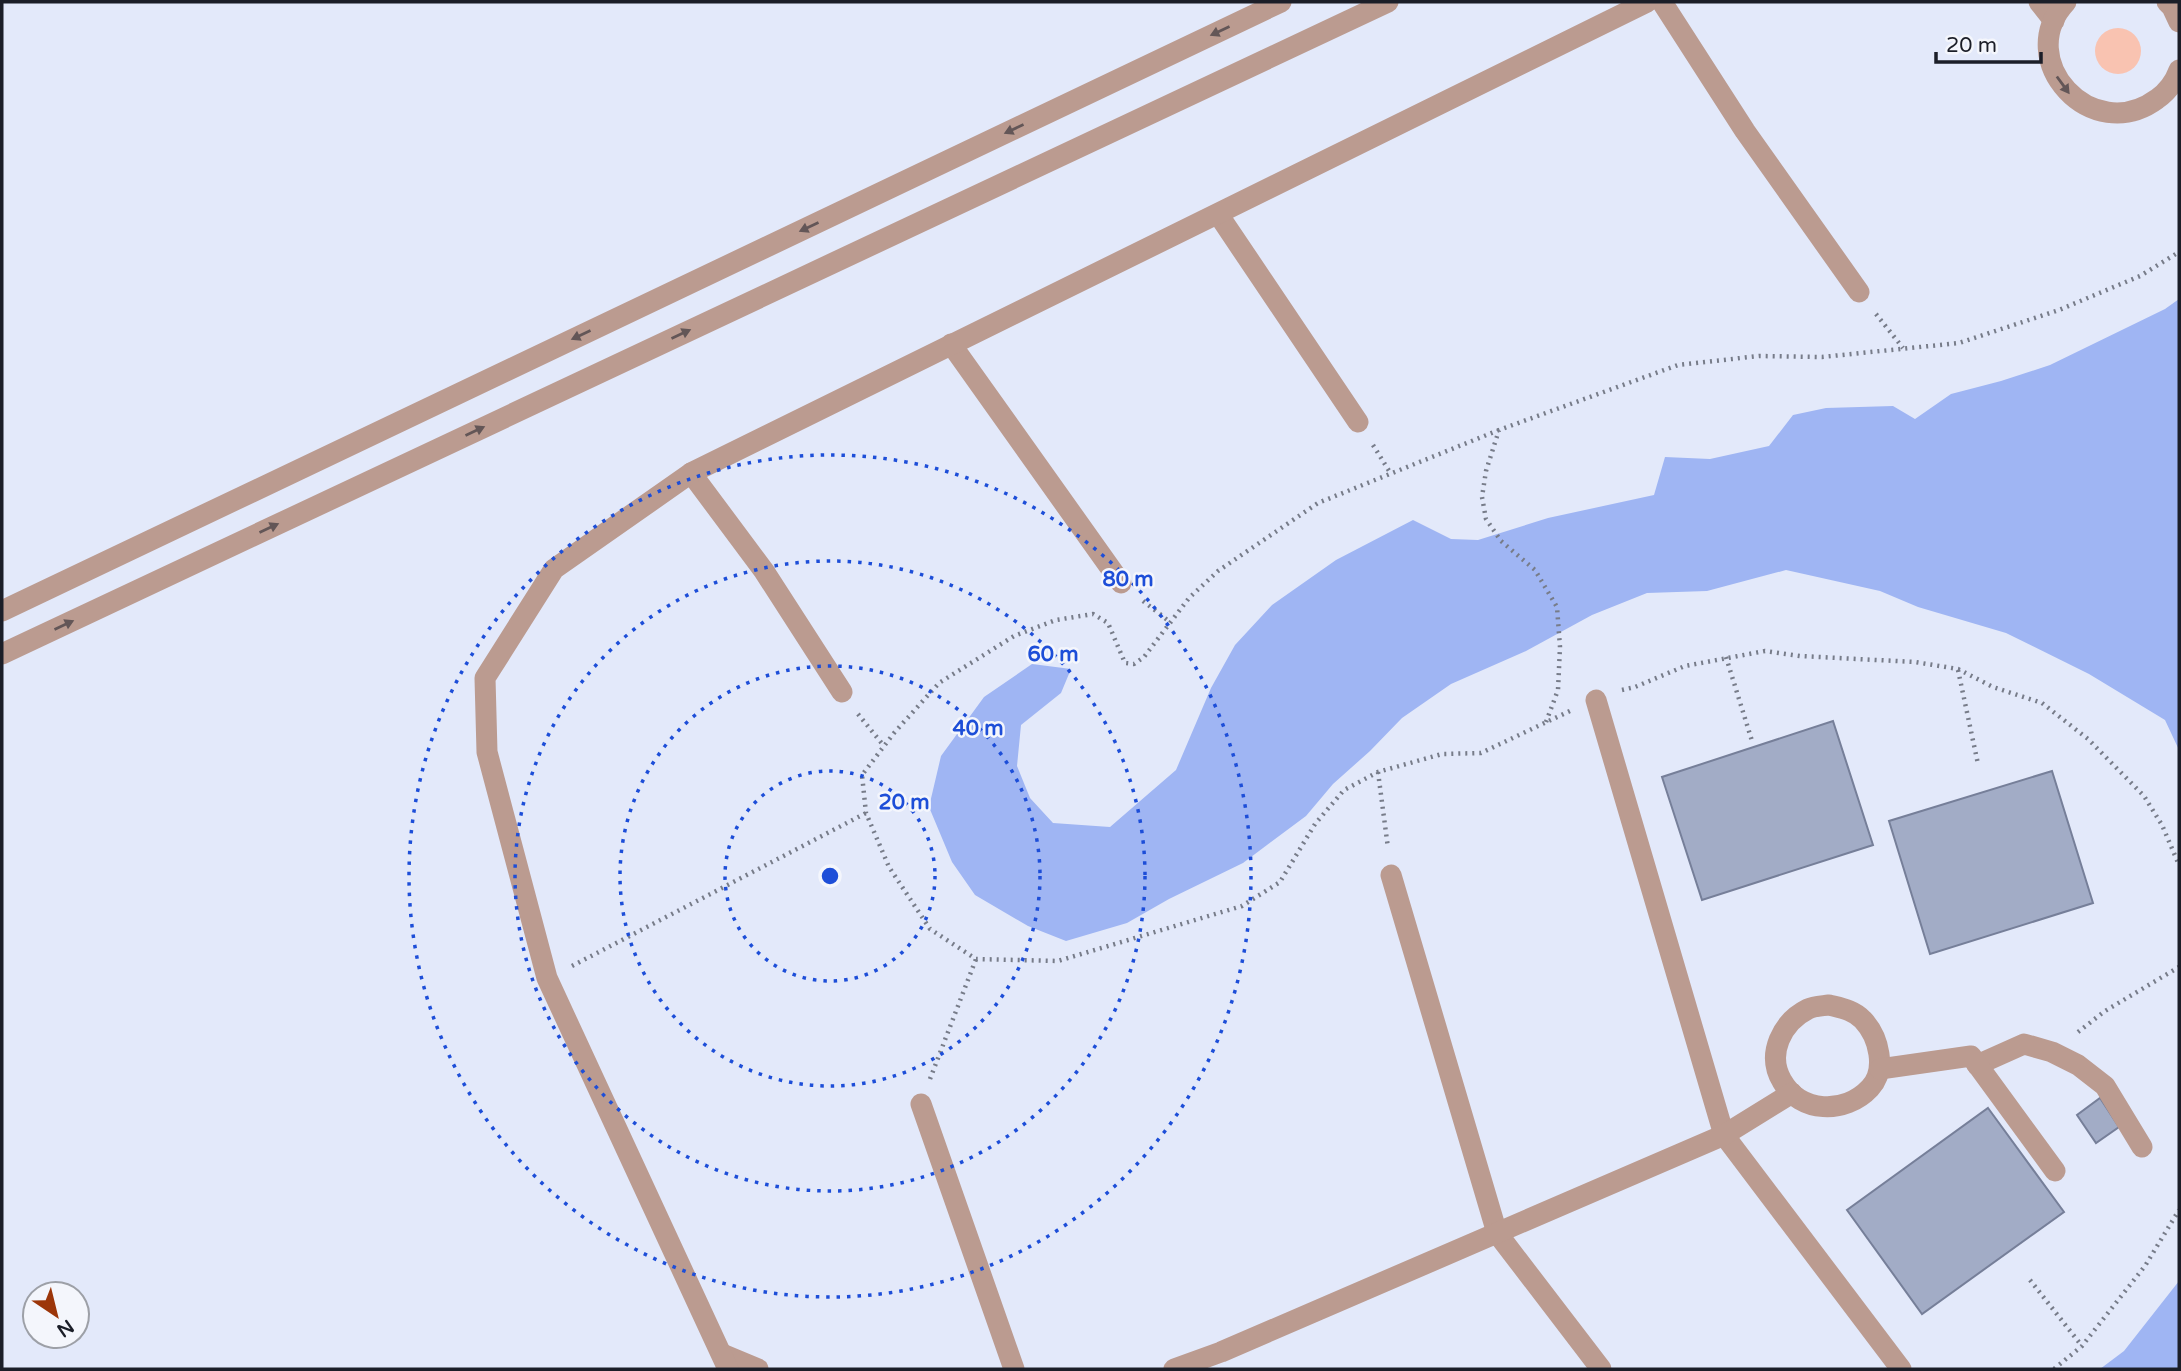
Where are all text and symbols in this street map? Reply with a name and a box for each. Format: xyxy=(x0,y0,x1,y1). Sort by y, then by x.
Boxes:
scale bar xyxy=(1936,21,2041,65)
one-way arrow xyxy=(1210,25,1230,37)
text: 20 m xyxy=(1946,33,1997,58)
one-way arrow xyxy=(2056,76,2070,94)
one-way arrow xyxy=(1004,123,1024,135)
one-way arrow xyxy=(799,221,819,232)
one-way arrow xyxy=(571,329,591,341)
one-way arrow xyxy=(671,329,691,340)
one-way arrow xyxy=(465,425,485,437)
one-way arrow xyxy=(259,522,279,534)
text: 80 m xyxy=(1102,567,1154,592)
one-way arrow xyxy=(53,619,74,630)
text: 60 m xyxy=(1027,642,1079,667)
text: 40 m xyxy=(952,716,1004,741)
text: 20 m xyxy=(878,790,930,815)
centre of rings xyxy=(818,864,842,888)
north arrow xyxy=(21,1280,91,1350)
text: N xyxy=(53,1315,78,1341)

